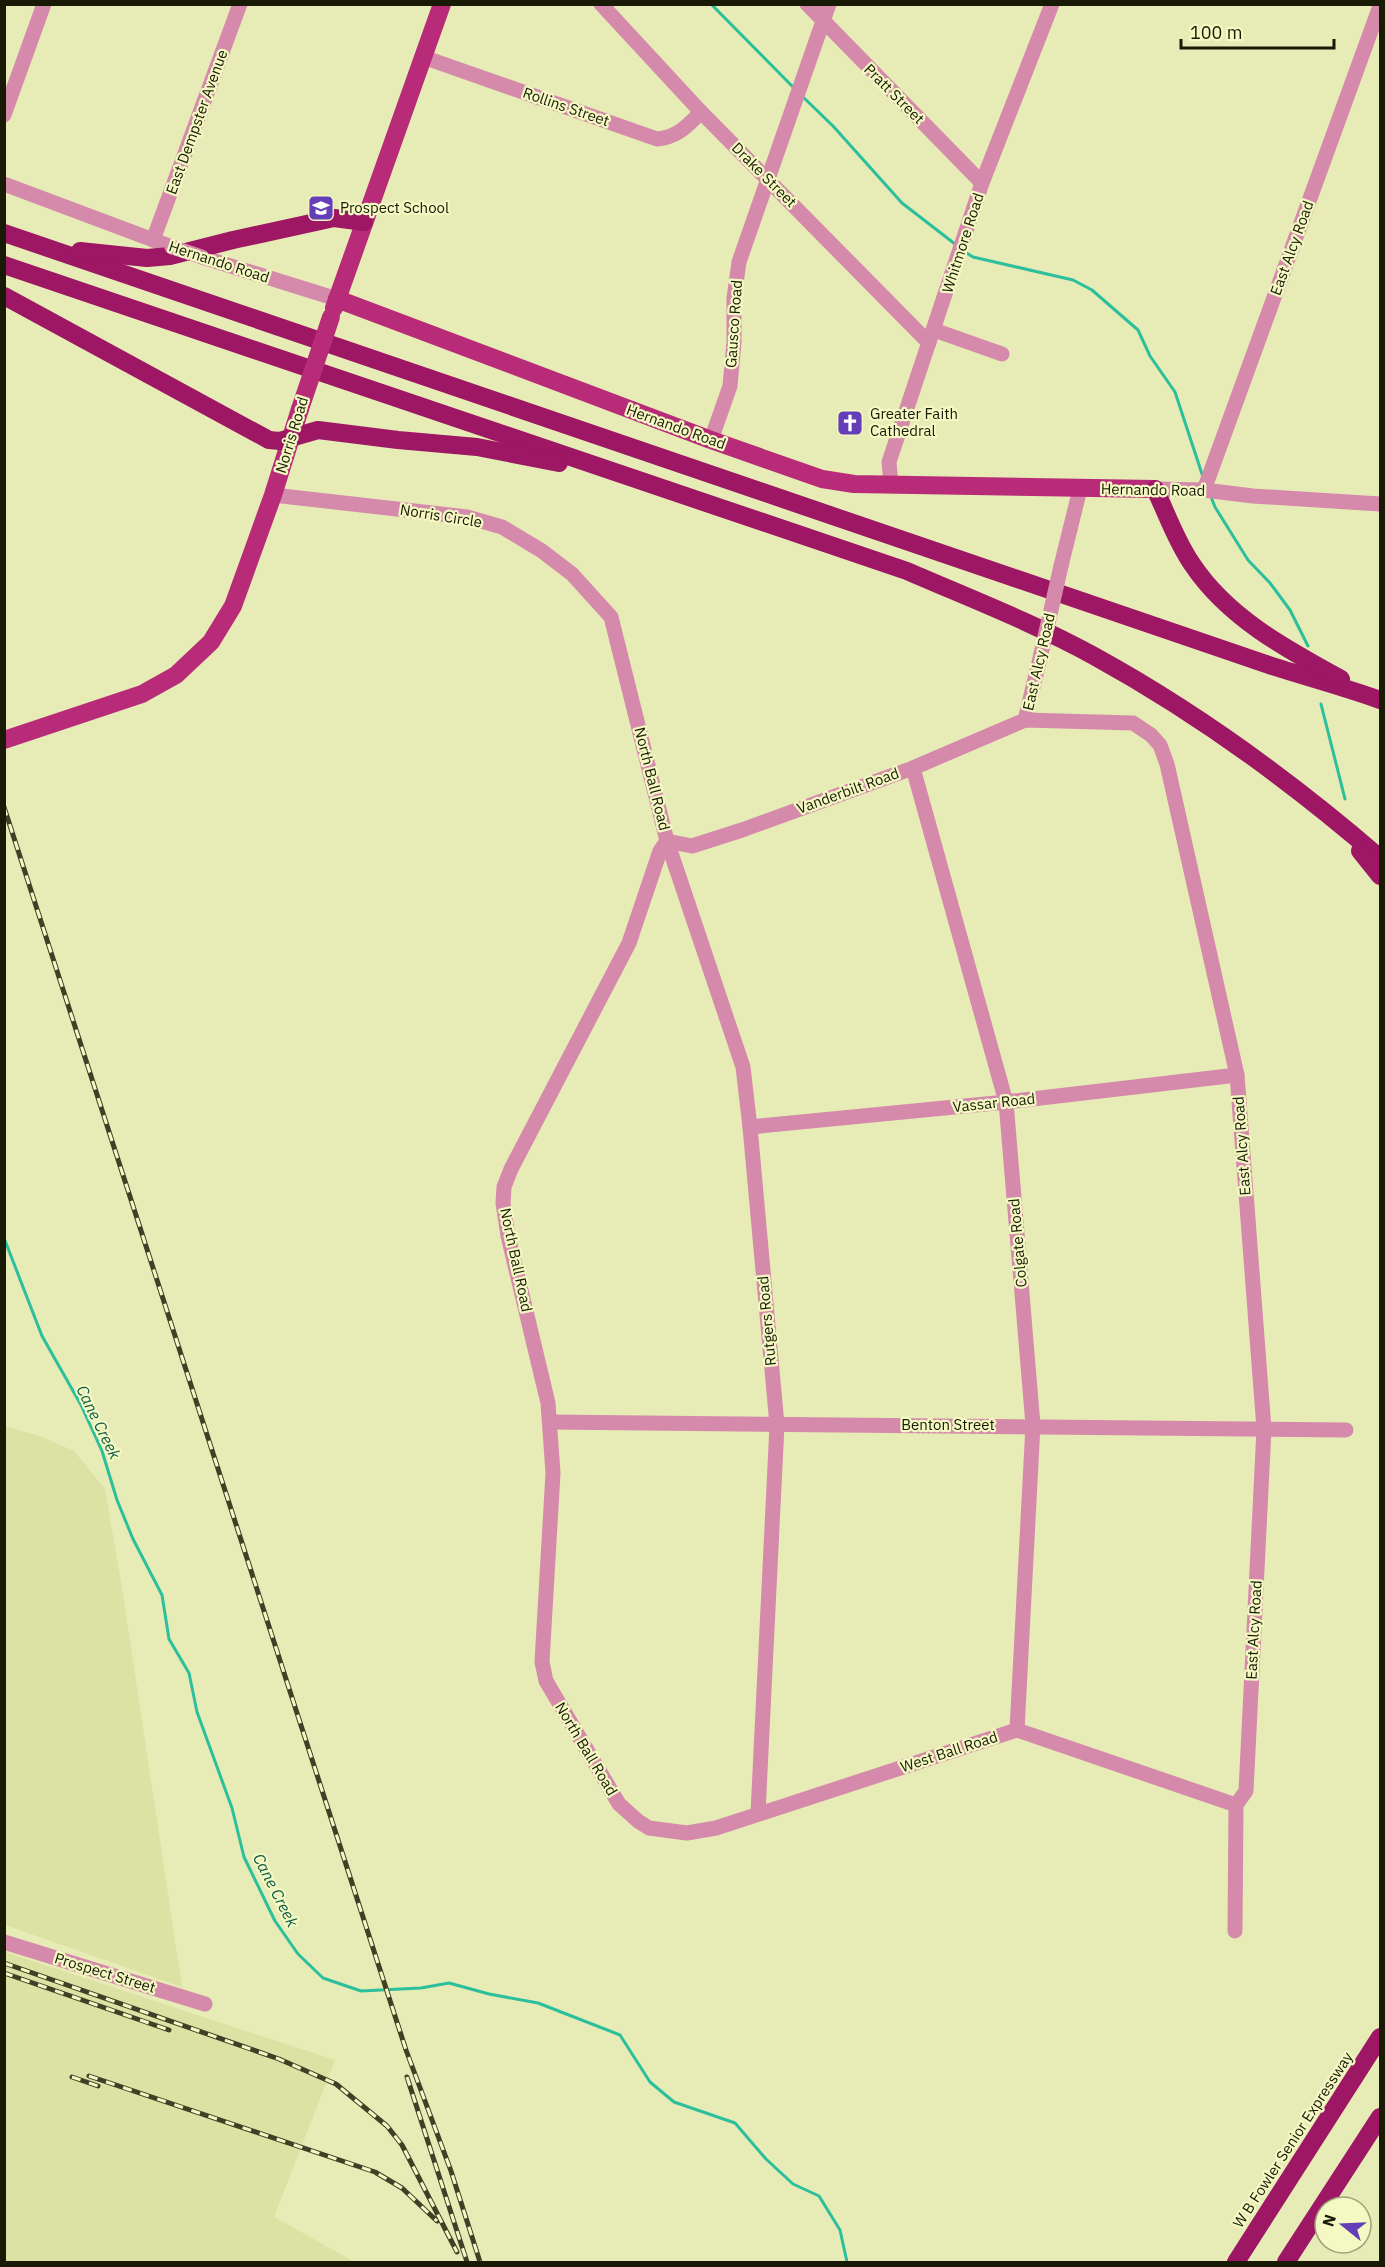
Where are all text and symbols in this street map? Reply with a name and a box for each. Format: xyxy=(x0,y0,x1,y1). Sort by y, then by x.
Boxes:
scale bar xyxy=(1181,12,1334,50)
text: 100 m xyxy=(1190,21,1242,44)
street label: East Dempster Avenue xyxy=(161,47,232,197)
street label: Pratt Street xyxy=(860,60,928,128)
street label: Rollins Street xyxy=(520,83,612,130)
street label: Drake Street xyxy=(728,138,801,211)
street label: Whitmore Road xyxy=(937,190,988,295)
school or university icon: Prospect School xyxy=(306,193,336,223)
place label: Prospect School xyxy=(340,198,449,217)
street label: East Alcy Road xyxy=(1266,198,1317,298)
street label: Hernando Road xyxy=(167,236,272,287)
street label: Gausco Road xyxy=(721,279,746,369)
street label: Norris Road xyxy=(271,394,312,475)
street label: Hernando Road xyxy=(624,400,729,453)
place label: Greater Faith Cathedral xyxy=(870,404,958,440)
church icon: Greater Faith Cathedral xyxy=(835,408,865,438)
street label: Hernando Road xyxy=(1101,479,1205,500)
street label: Norris Circle xyxy=(399,500,484,531)
street label: East Alcy Road xyxy=(1018,611,1059,713)
street label: North Ball Road xyxy=(630,725,675,833)
street label: Vanderbilt Road xyxy=(794,763,902,818)
street label: Vassar Road xyxy=(952,1089,1036,1116)
street label: East Alcy Road xyxy=(1229,1096,1254,1196)
street label: Colgate Road xyxy=(1004,1198,1031,1288)
street label: North Ball Road xyxy=(496,1206,537,1314)
street label: Rutgers Road xyxy=(753,1275,780,1367)
water label: Cane Creek xyxy=(73,1382,126,1463)
street label: Benton Street xyxy=(901,1415,995,1434)
street label: East Alcy Road xyxy=(1241,1580,1266,1680)
street label: North Ball Road xyxy=(551,1699,622,1799)
street label: West Ball Road xyxy=(898,1727,1000,1776)
water label: Cane Creek xyxy=(249,1850,303,1931)
street label: Prospect Street xyxy=(52,1948,158,1997)
street label: W B Fowler Senior Expressway xyxy=(1229,2048,1357,2231)
north arrow xyxy=(1313,2195,1373,2255)
text: N xyxy=(1317,2212,1340,2229)

